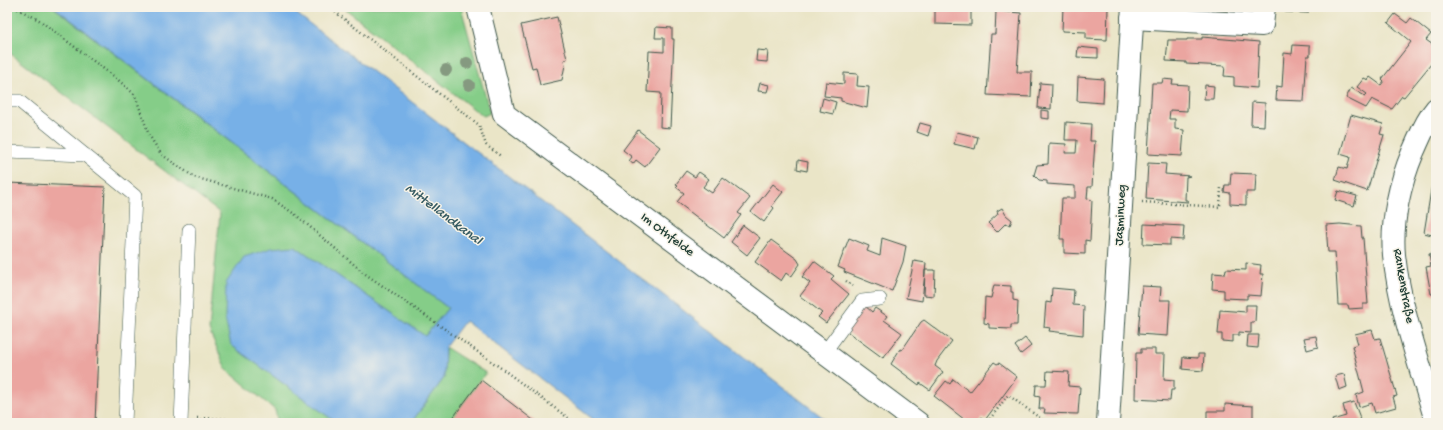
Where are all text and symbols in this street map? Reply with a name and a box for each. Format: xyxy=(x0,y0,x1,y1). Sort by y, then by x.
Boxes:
water label: Mittellandkanal xyxy=(401,181,485,250)
street label: Jasminweg xyxy=(1112,184,1130,246)
street label: Im Othfelde xyxy=(637,210,697,260)
street label: Rankenstraße xyxy=(1389,248,1417,325)

